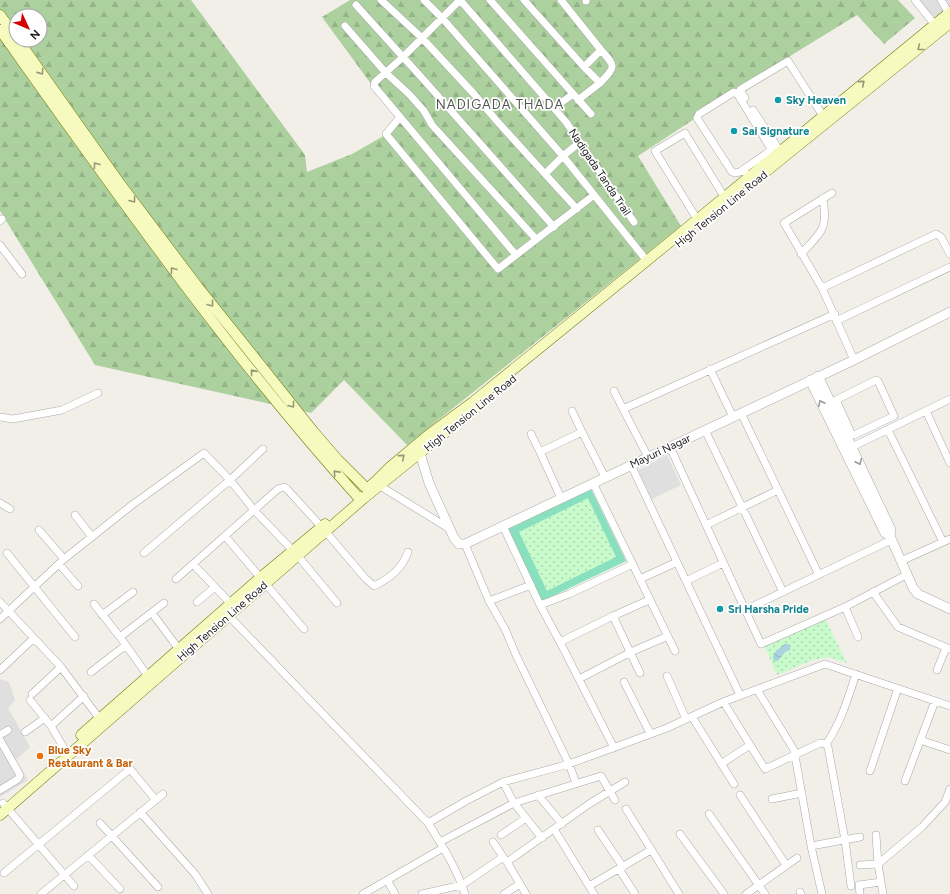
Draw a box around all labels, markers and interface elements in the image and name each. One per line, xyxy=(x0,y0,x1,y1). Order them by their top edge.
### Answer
north arrow xyxy=(8,8,48,48)
text: N xyxy=(27,27,42,42)
one-way arrow xyxy=(917,43,924,50)
one-way arrow xyxy=(36,67,43,74)
one-way arrow xyxy=(858,81,865,88)
place label: Sky Heaven xyxy=(786,94,846,107)
marker: Sky Heaven xyxy=(773,95,783,105)
district label: NADIGADA THADA xyxy=(436,97,564,112)
place label: Sai Signature xyxy=(742,125,809,138)
street label: Nadigada Tanda Trail xyxy=(566,126,633,218)
marker: Sai Signature xyxy=(729,126,739,136)
one-way arrow xyxy=(93,162,101,169)
street label: High Tension Line Road xyxy=(673,168,770,251)
one-way arrow xyxy=(128,196,135,203)
one-way arrow xyxy=(171,268,178,275)
one-way arrow xyxy=(207,299,214,306)
one-way arrow xyxy=(251,370,258,377)
street label: High Tension Line Road xyxy=(422,372,519,455)
one-way arrow xyxy=(818,399,826,407)
one-way arrow xyxy=(288,401,295,408)
street label: Mayuri Nagar xyxy=(628,432,693,471)
one-way arrow xyxy=(397,454,405,462)
one-way arrow xyxy=(854,458,862,466)
one-way arrow xyxy=(333,470,341,478)
street label: High Tension Line Road xyxy=(175,579,270,664)
place label: Sri Harsha Pride xyxy=(728,603,809,616)
marker: Sri Harsha Pride xyxy=(715,604,725,614)
place label: Blue Sky Restaurant & Bar xyxy=(48,744,133,770)
marker: Blue Sky Restaurant & Bar xyxy=(35,751,45,761)

